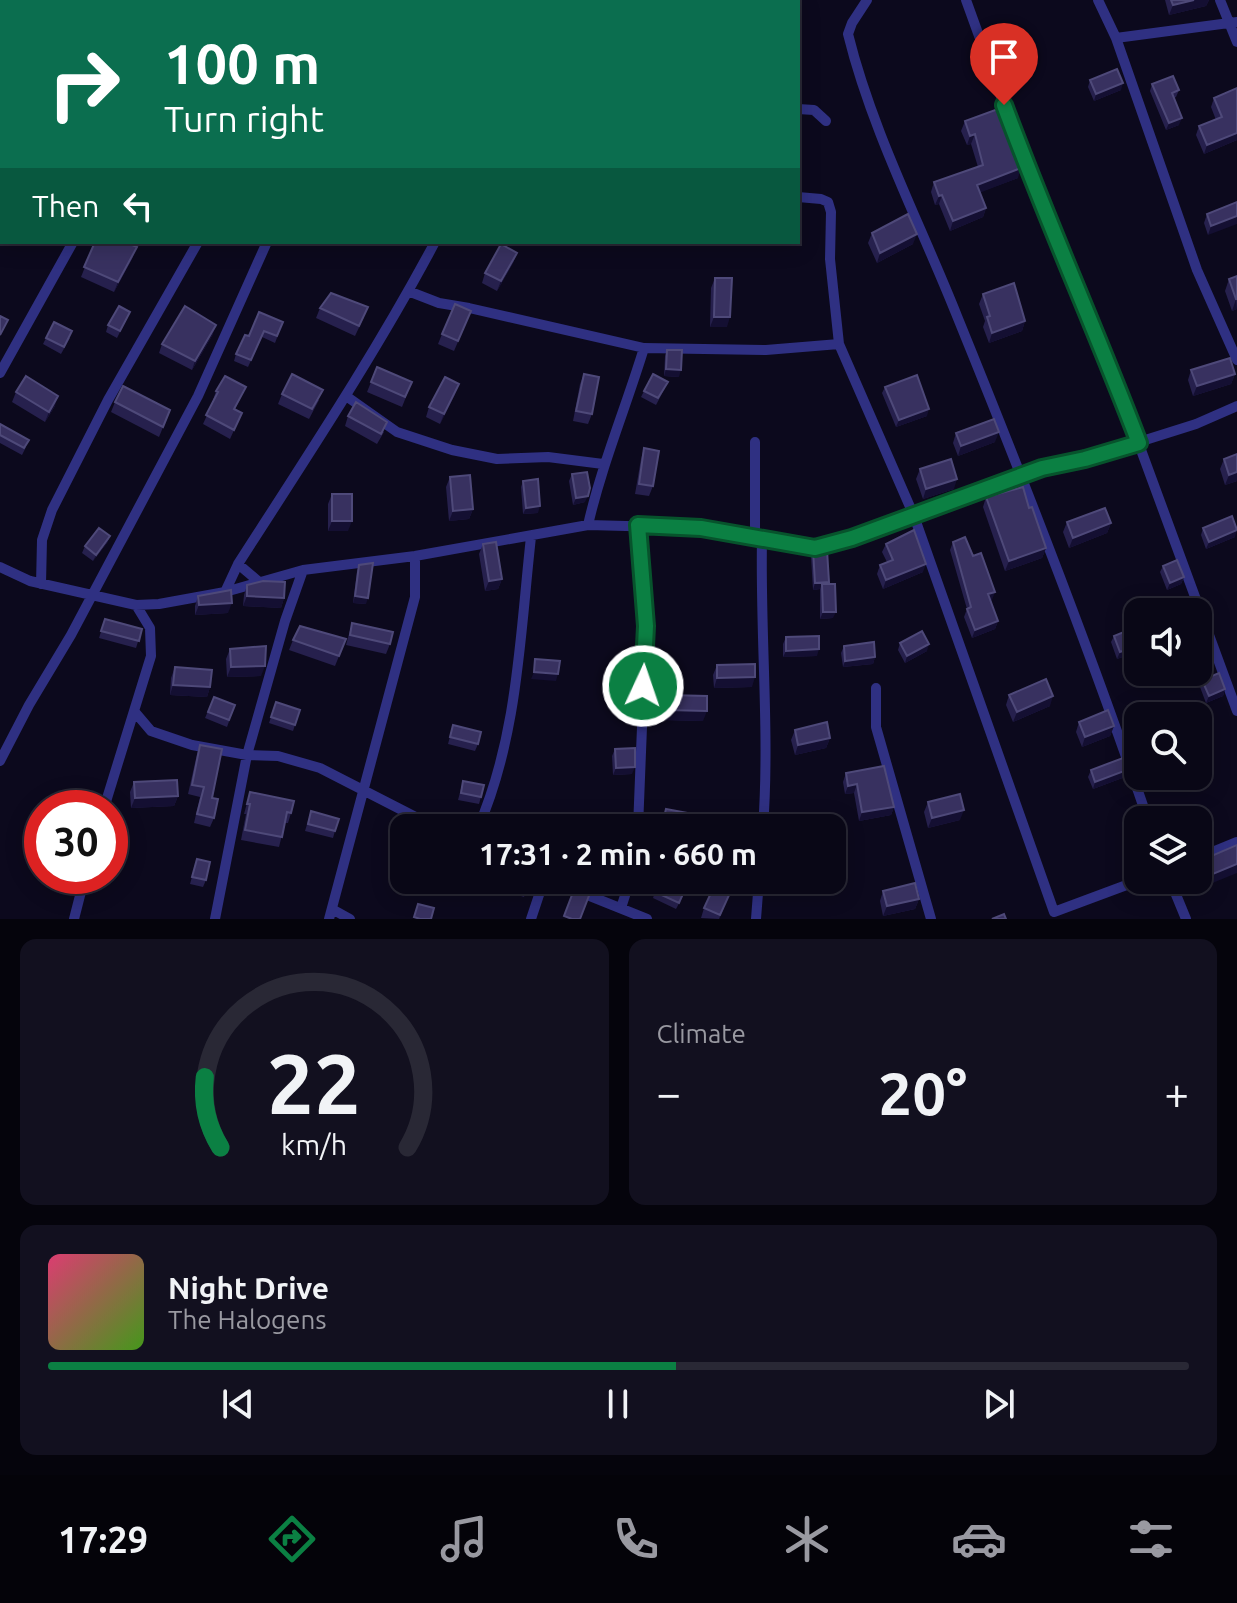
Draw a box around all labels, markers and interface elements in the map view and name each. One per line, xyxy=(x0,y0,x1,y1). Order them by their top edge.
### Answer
pin xyxy=(970,23,1038,105)
icon: right xyxy=(32,32,136,136)
text: 100 m xyxy=(164,32,320,95)
icon: arrive xyxy=(982,35,1026,79)
text: Turn right xyxy=(164,98,324,139)
icon: left xyxy=(116,184,160,228)
text: Then xyxy=(32,189,100,223)
map controls xyxy=(1124,598,1212,894)
button: sound xyxy=(1124,598,1212,686)
position arrow xyxy=(601,644,685,728)
button: search xyxy=(1124,702,1212,790)
speed limit sign: 30 xyxy=(24,790,128,894)
button: layers xyxy=(1124,806,1212,894)
text: 17:31 · 2 min · 660 m xyxy=(479,837,757,871)
text: Climate xyxy=(657,1019,746,1048)
text: 22 xyxy=(267,1036,361,1130)
text: 20° xyxy=(878,1059,967,1126)
text: − xyxy=(657,1068,681,1117)
text: + xyxy=(1164,1068,1189,1117)
text: km/h xyxy=(281,1128,347,1160)
text: Night Drive xyxy=(168,1271,329,1305)
text: The Halogens xyxy=(168,1305,327,1334)
icon: previous xyxy=(216,1382,260,1426)
icon: pause xyxy=(596,1382,640,1426)
icon: next xyxy=(977,1382,1021,1426)
icon: directions xyxy=(264,1511,320,1567)
icon: music xyxy=(436,1511,492,1567)
icon: phone xyxy=(608,1511,664,1567)
icon: climate xyxy=(779,1511,835,1567)
icon: car xyxy=(951,1511,1007,1567)
icon: filters xyxy=(1123,1511,1179,1567)
text: 17:29 xyxy=(58,1519,148,1560)

